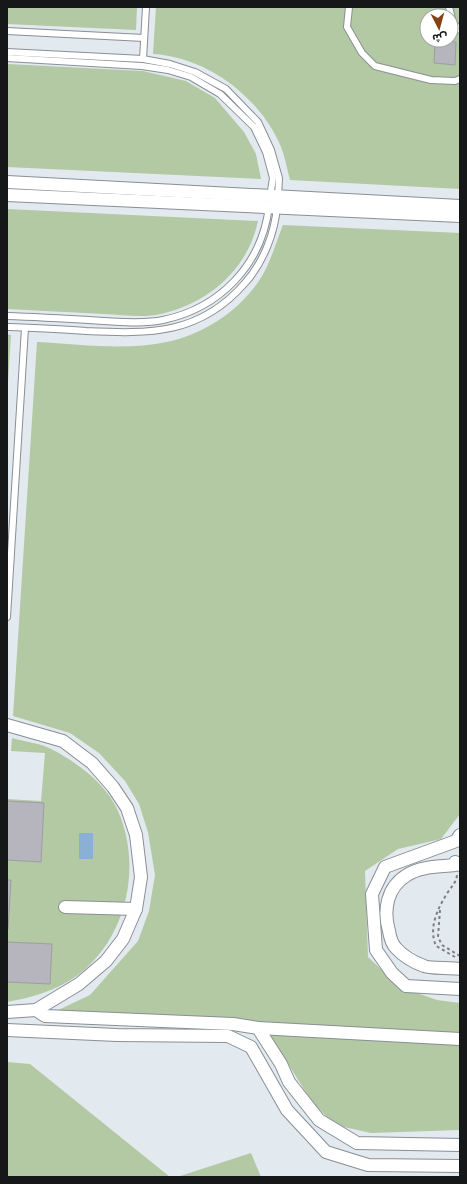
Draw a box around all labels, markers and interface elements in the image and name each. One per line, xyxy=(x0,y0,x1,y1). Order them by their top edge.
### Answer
north arrow xyxy=(419,8,459,48)
text: ش xyxy=(432,29,448,47)

